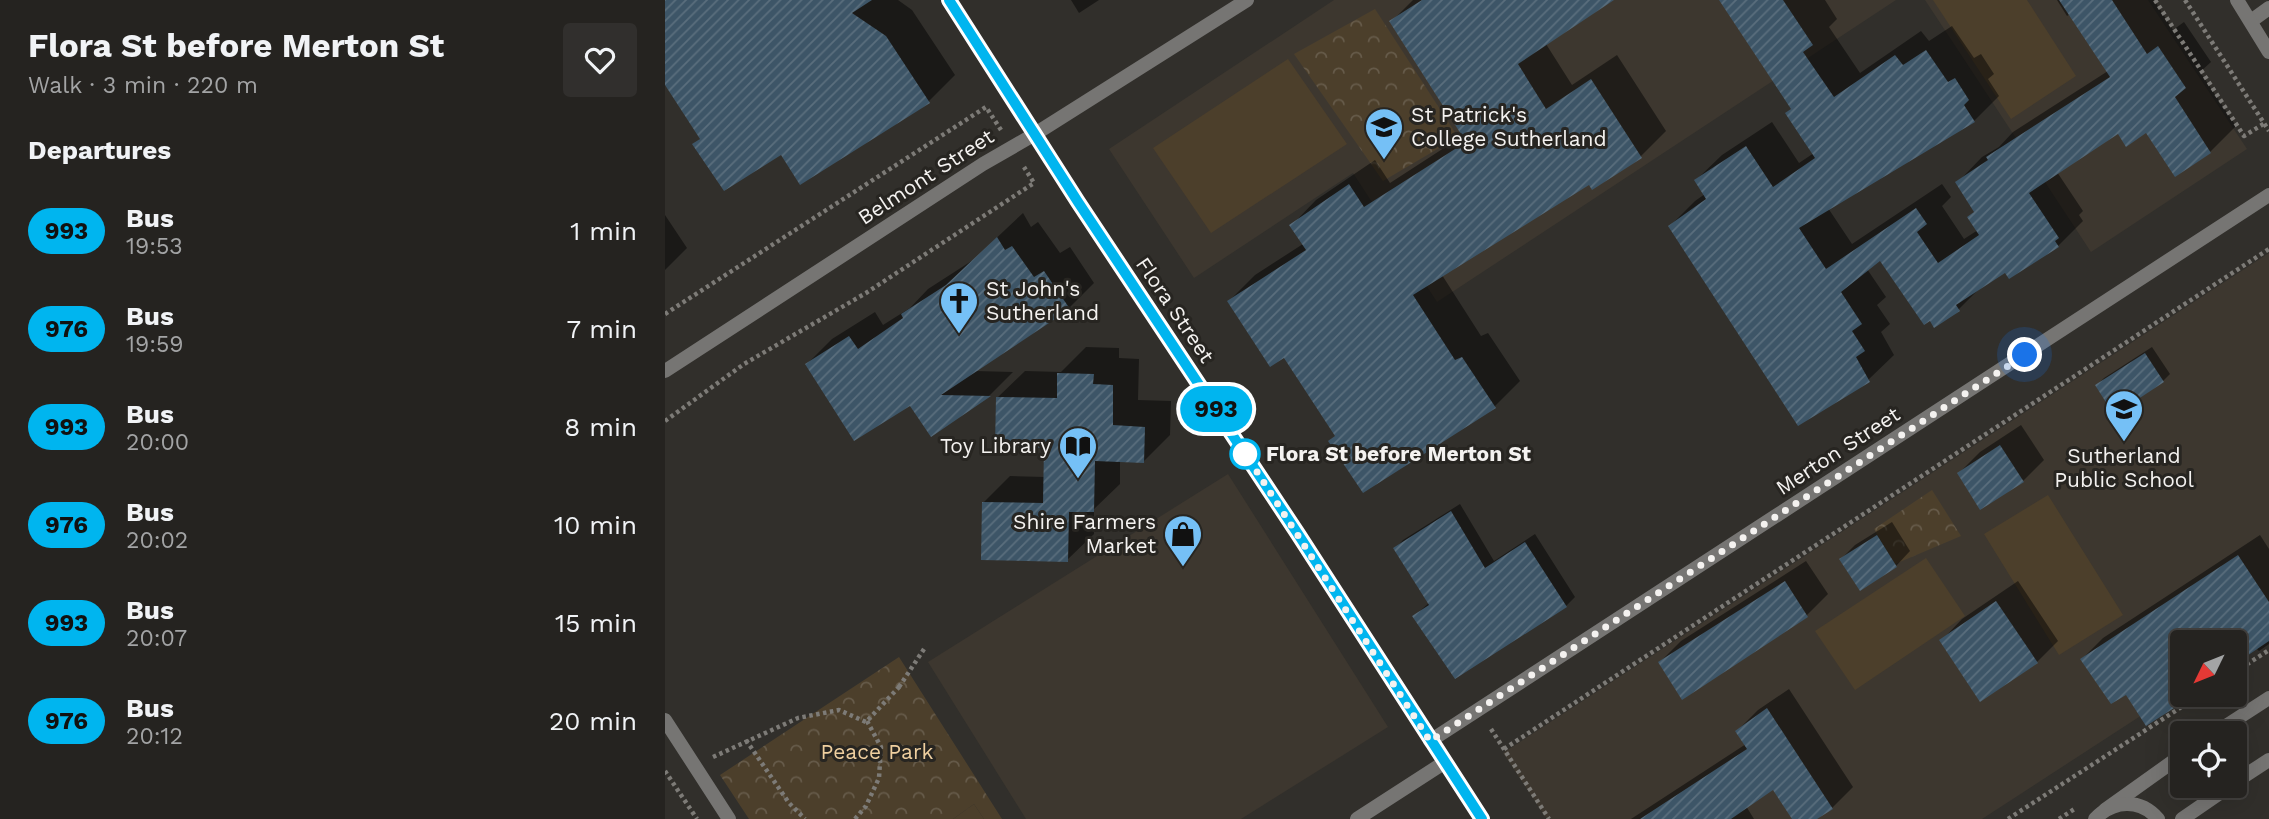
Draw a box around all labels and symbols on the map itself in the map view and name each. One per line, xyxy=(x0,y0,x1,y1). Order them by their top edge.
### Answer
place label: St Patrick's College Sutherland xyxy=(1411,102,1607,151)
school or university icon: St Patrick's College Sutherland xyxy=(1363,106,1405,161)
street label: Belmont Street xyxy=(853,123,998,230)
street label: Flora Street xyxy=(1131,252,1220,367)
place label: St John's Sutherland xyxy=(986,276,1099,325)
church icon: St John's Sutherland xyxy=(938,280,980,335)
your location xyxy=(2007,337,2042,372)
line badge: 993 xyxy=(1176,386,1256,432)
school or university icon: Sutherland Public School xyxy=(2103,388,2145,443)
street label: Merton Street xyxy=(1771,401,1904,500)
library icon: Toy Library xyxy=(1057,425,1099,480)
place label: Toy Library xyxy=(940,433,1051,458)
marker: Flora St before Merton St xyxy=(1230,439,1260,469)
place label: Flora St before Merton St xyxy=(1266,441,1531,466)
place label: Sutherland Public School xyxy=(2054,443,2194,492)
place label: Shire Farmers Market xyxy=(1013,509,1156,558)
shop icon: Shire Farmers Market xyxy=(1162,513,1204,568)
north arrow xyxy=(2170,630,2247,707)
park label: Peace Park xyxy=(821,739,934,764)

